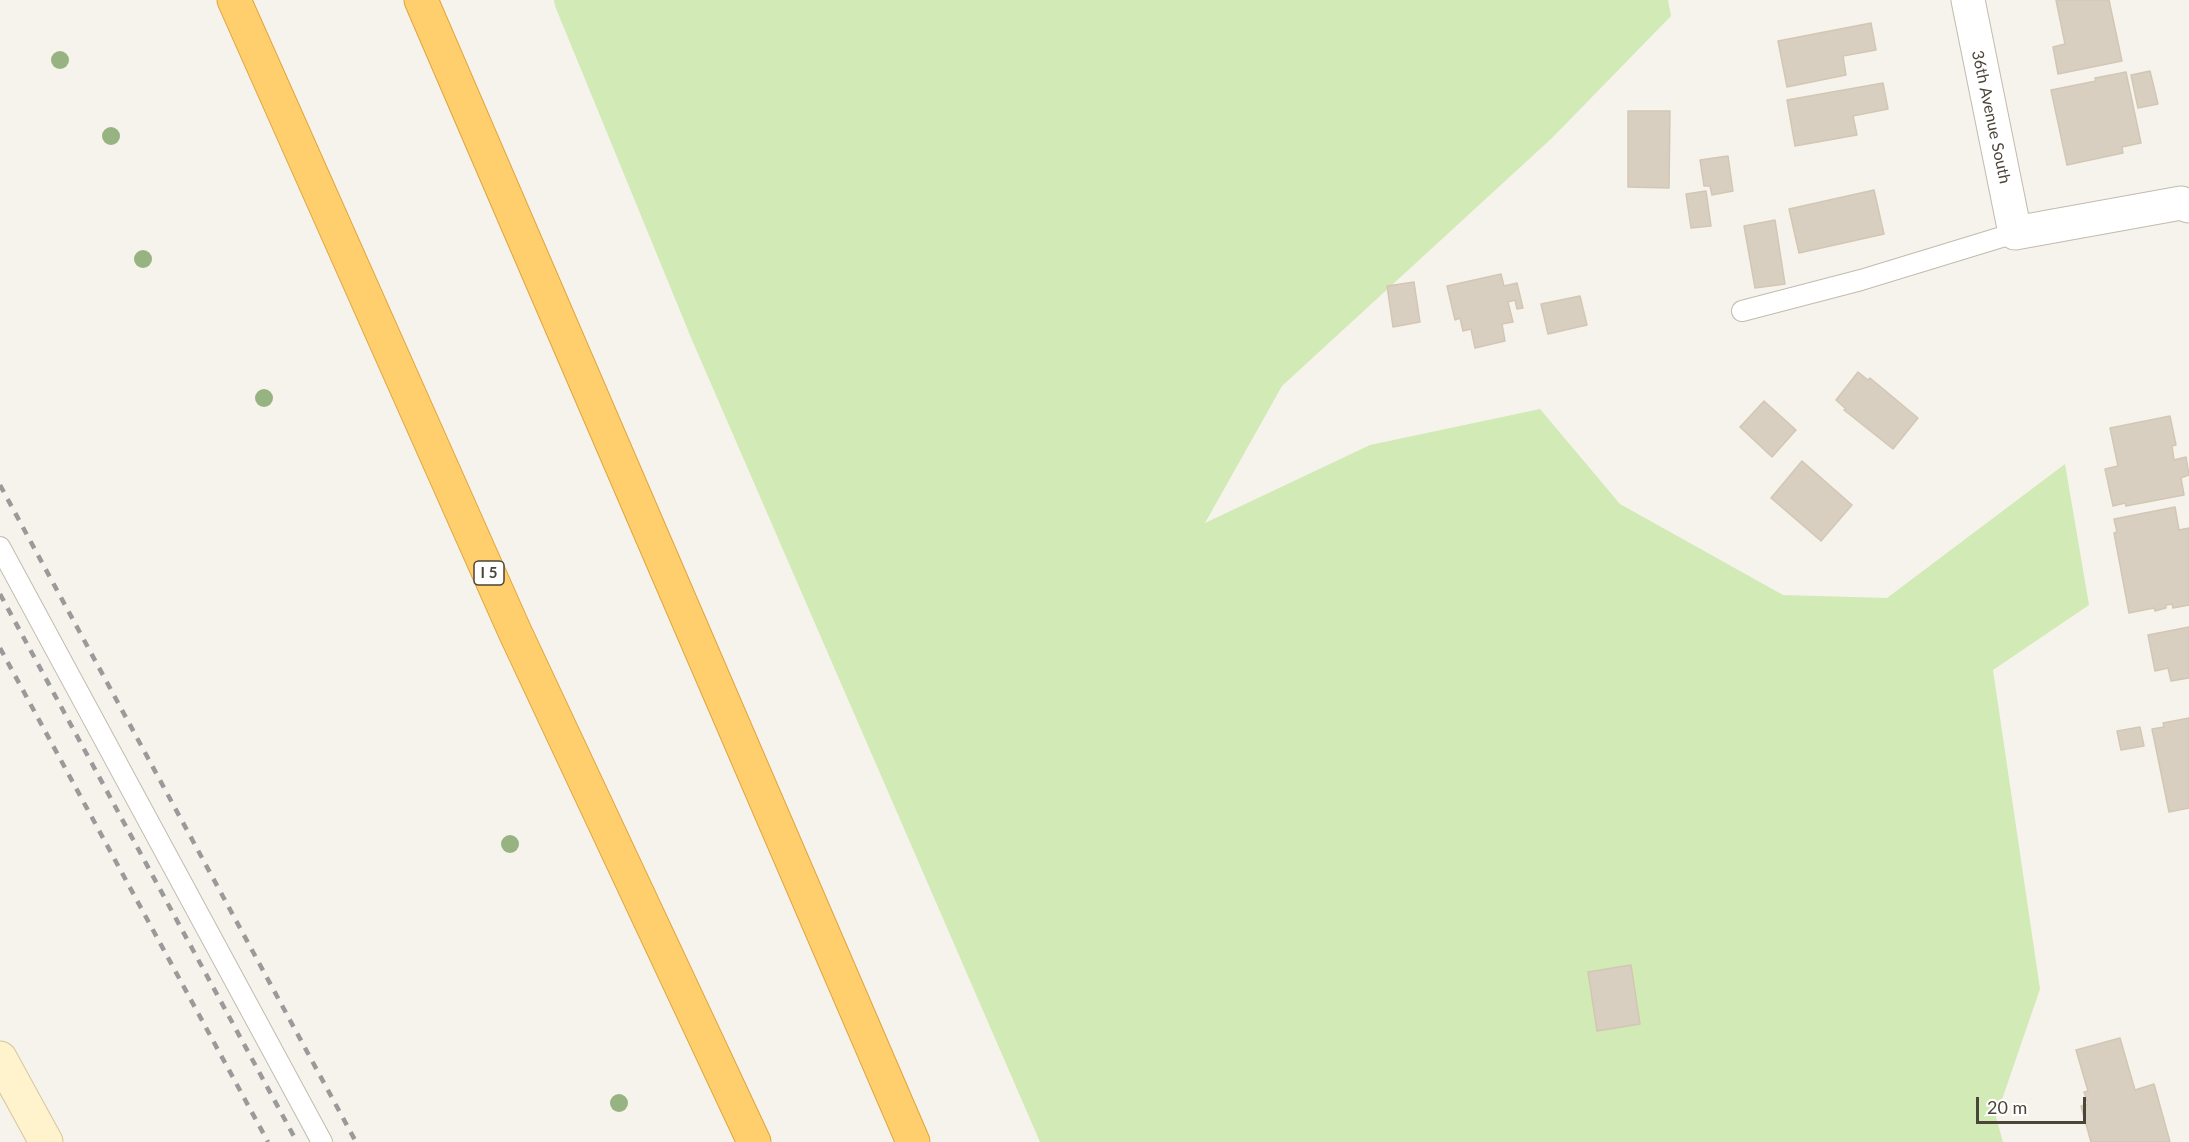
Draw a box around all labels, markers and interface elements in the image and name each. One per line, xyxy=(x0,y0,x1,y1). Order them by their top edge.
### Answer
street label: 36th Avenue South xyxy=(1968,49,2014,185)
road number: I 5 xyxy=(474,561,504,585)
scale bar xyxy=(1979,1085,2088,1123)
text: 20 m xyxy=(1987,1096,2027,1118)

